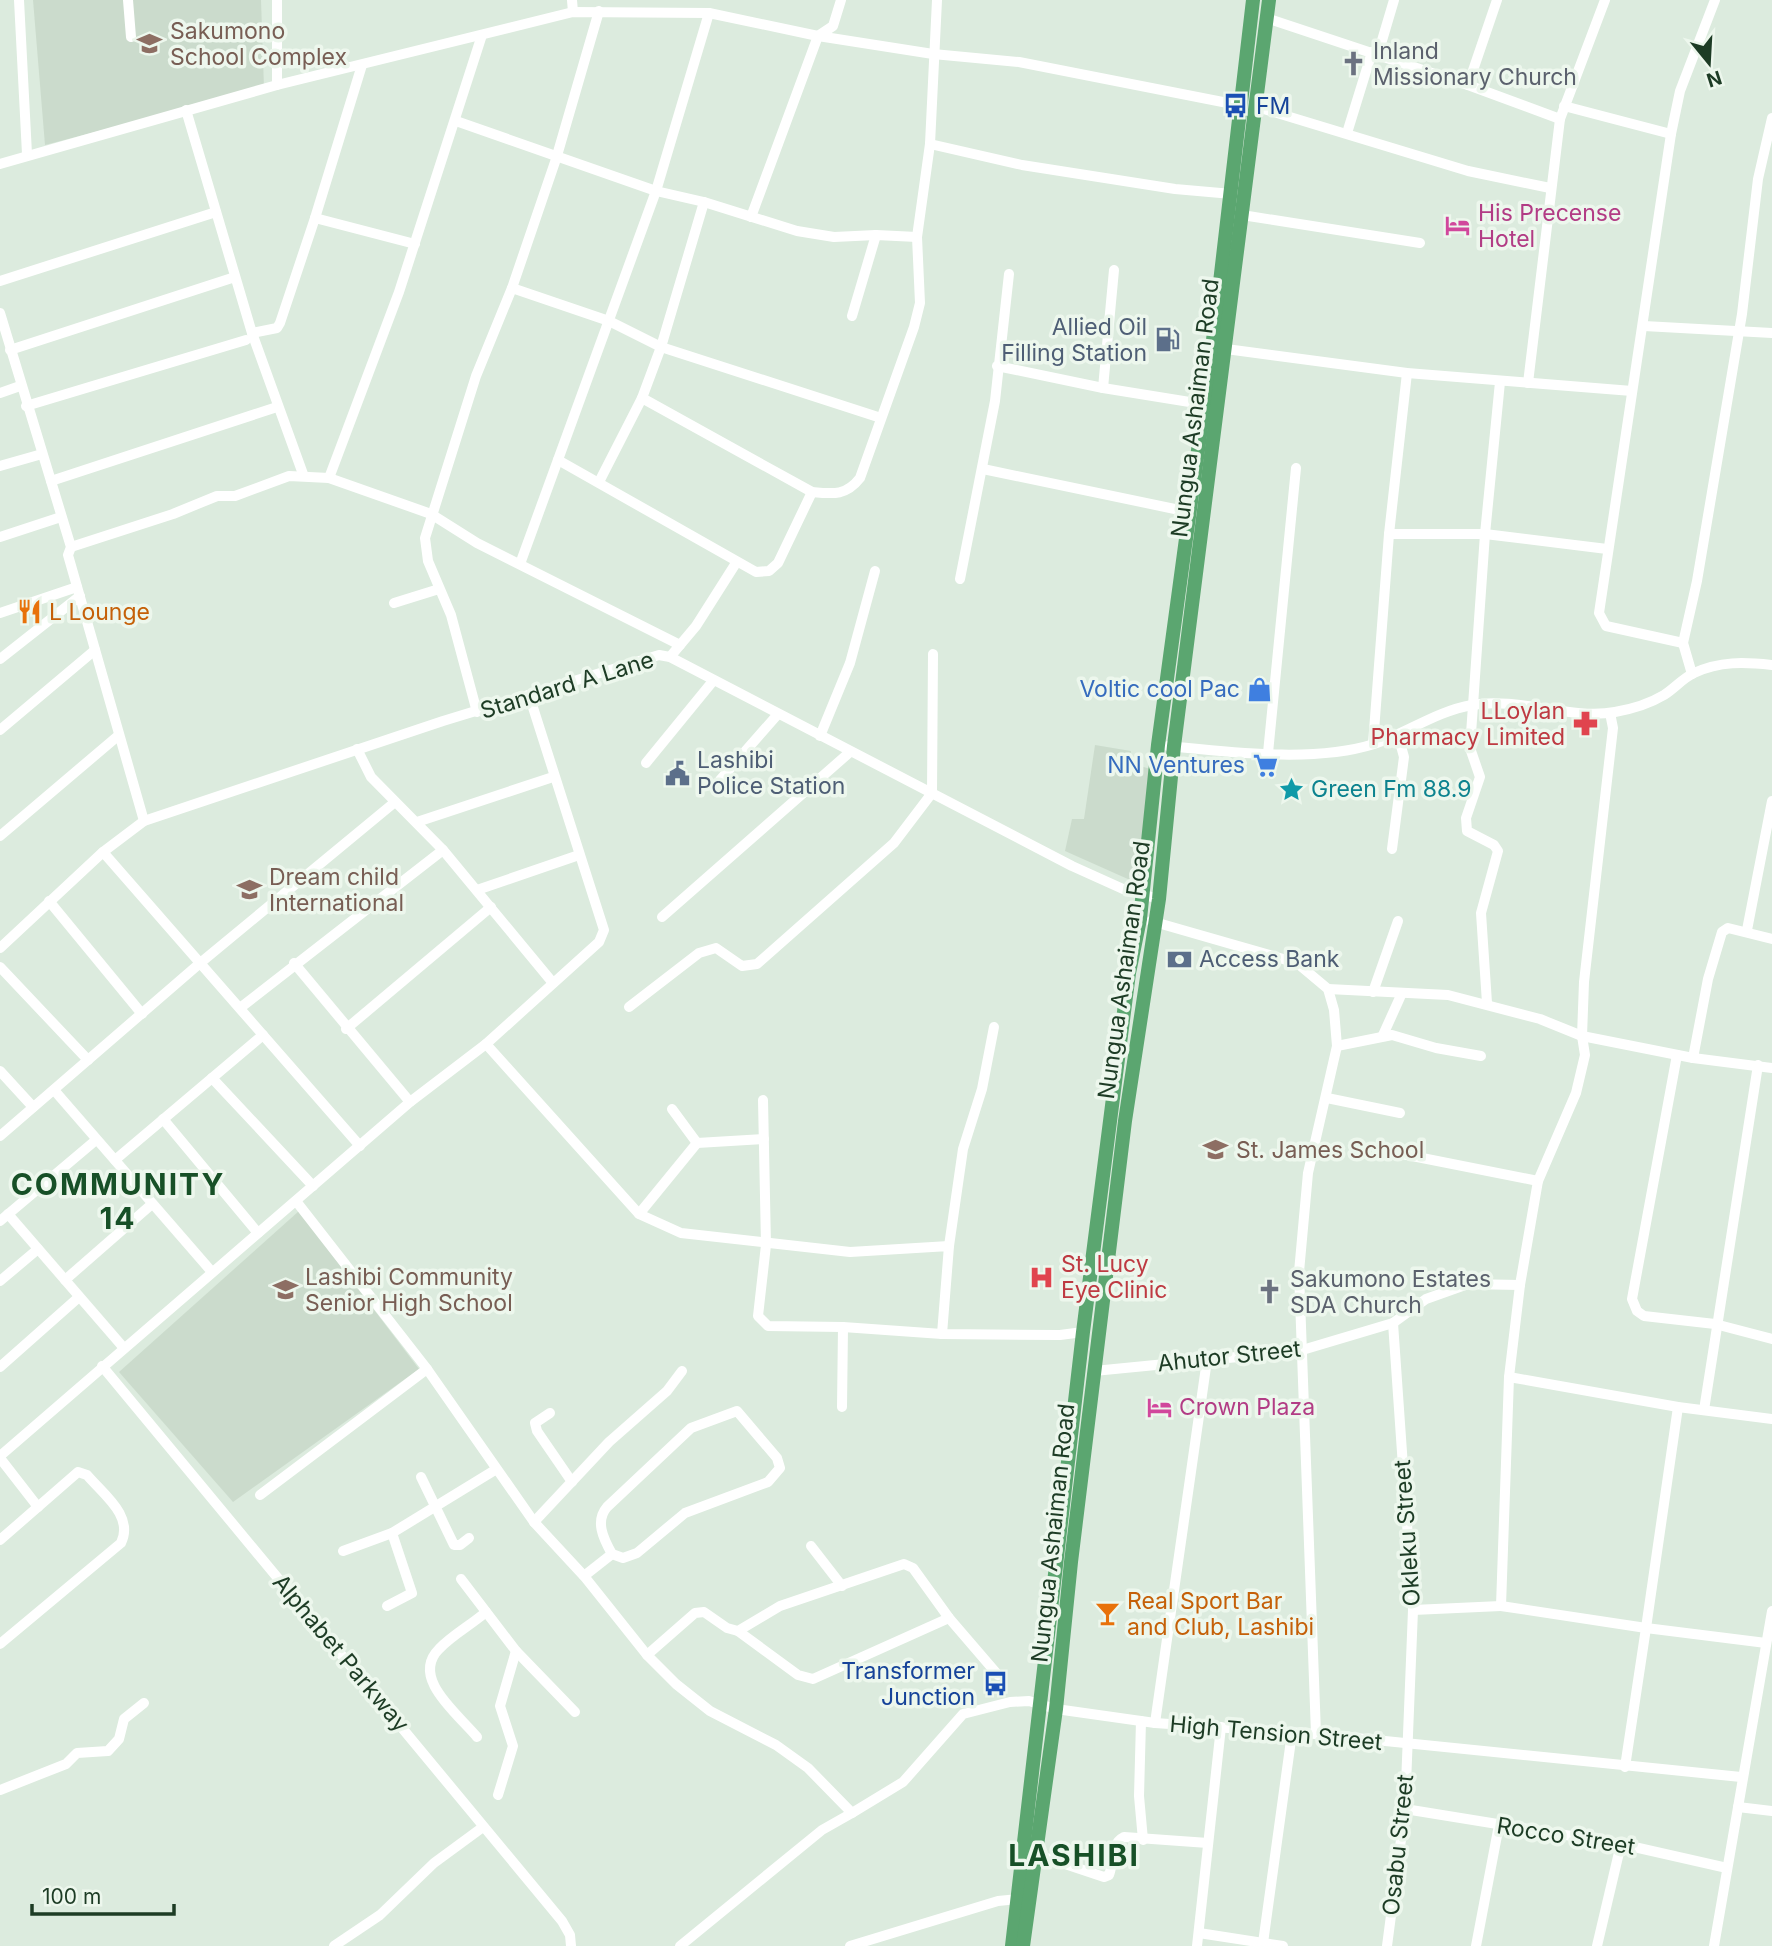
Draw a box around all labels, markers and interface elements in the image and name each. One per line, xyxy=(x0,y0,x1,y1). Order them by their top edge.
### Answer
place label: Sakumono School Complex xyxy=(170,17,347,71)
north arrow xyxy=(1674,28,1744,98)
school or university icon: Sakumono School Complex xyxy=(136,30,164,58)
place label: Inland Missionary Church xyxy=(1373,37,1577,91)
church icon: Inland Missionary Church xyxy=(1339,50,1367,78)
text: N xyxy=(1704,66,1725,92)
bus stop icon: FM xyxy=(1222,92,1250,120)
place label: FM xyxy=(1256,92,1290,120)
place label: His Precense Hotel xyxy=(1478,199,1621,253)
hotel icon: His Precense Hotel xyxy=(1444,212,1472,240)
street label: Nungua Ashaiman Road xyxy=(1165,277,1225,539)
place label: Allied Oil Filling Station xyxy=(1001,313,1147,367)
fuel station icon: Allied Oil Filling Station xyxy=(1153,326,1181,354)
restaurant icon: L Lounge xyxy=(15,598,43,626)
place label: L Lounge xyxy=(49,598,150,626)
street label: Standard A Lane xyxy=(477,645,657,725)
place label: Voltic cool Pac xyxy=(1079,675,1240,703)
shop icon: Voltic cool Pac xyxy=(1246,675,1274,703)
place label: LLoylan Pharmacy Limited xyxy=(1371,697,1565,751)
pharmacy icon: LLoylan Pharmacy Limited xyxy=(1571,710,1599,738)
place label: Lashibi Police Station xyxy=(697,746,845,800)
place label: NN Ventures xyxy=(1107,751,1245,779)
supermarket icon: NN Ventures xyxy=(1251,751,1279,779)
public building icon: Lashibi Police Station xyxy=(663,759,691,787)
place icon: Green Fm 88.9 xyxy=(1277,775,1305,803)
place label: Green Fm 88.9 xyxy=(1311,775,1472,803)
street label: Nungua Ashaiman Road xyxy=(1092,839,1156,1101)
place label: Dream child International xyxy=(269,863,404,917)
school or university icon: Dream child International xyxy=(235,876,263,904)
bank icon: Access Bank xyxy=(1165,945,1193,973)
place label: Access Bank xyxy=(1199,945,1340,973)
school or university icon: St. James School xyxy=(1202,1136,1230,1164)
place label: St. James School xyxy=(1236,1136,1424,1164)
district label: COMMUNITY 14 xyxy=(11,1166,225,1236)
place label: St. Lucy Eye Clinic xyxy=(1061,1250,1167,1304)
place label: Lashibi Community Senior High School xyxy=(305,1263,513,1317)
hospital icon: St. Lucy Eye Clinic xyxy=(1027,1263,1055,1291)
place label: Sakumono Estates SDA Church xyxy=(1290,1265,1491,1319)
school or university icon: Lashibi Community Senior High School xyxy=(271,1276,299,1304)
church icon: Sakumono Estates SDA Church xyxy=(1256,1278,1284,1306)
street label: Ahutor Street xyxy=(1156,1334,1303,1377)
hotel icon: Crown Plaza xyxy=(1145,1393,1173,1421)
place label: Crown Plaza xyxy=(1179,1393,1315,1421)
street label: Nungua Ashaiman Road xyxy=(1025,1402,1081,1664)
street label: Okleku Street xyxy=(1388,1458,1426,1607)
street label: Alphabet Parkway xyxy=(267,1569,415,1738)
place label: Real Sport Bar and Club, Lashibi xyxy=(1127,1587,1314,1641)
bar icon: Real Sport Bar and Club, Lashibi xyxy=(1093,1600,1121,1628)
place label: Transformer Junction xyxy=(841,1657,975,1711)
bus stop icon: Transformer Junction xyxy=(981,1670,1009,1698)
street label: High Tension Street xyxy=(1169,1710,1384,1756)
street label: Osabu Street xyxy=(1377,1773,1419,1917)
street label: Rocco Street xyxy=(1495,1811,1638,1861)
district label: LASHIBI xyxy=(1008,1837,1140,1873)
scale bar xyxy=(32,1872,173,1916)
text: 100 m xyxy=(42,1884,101,1909)

